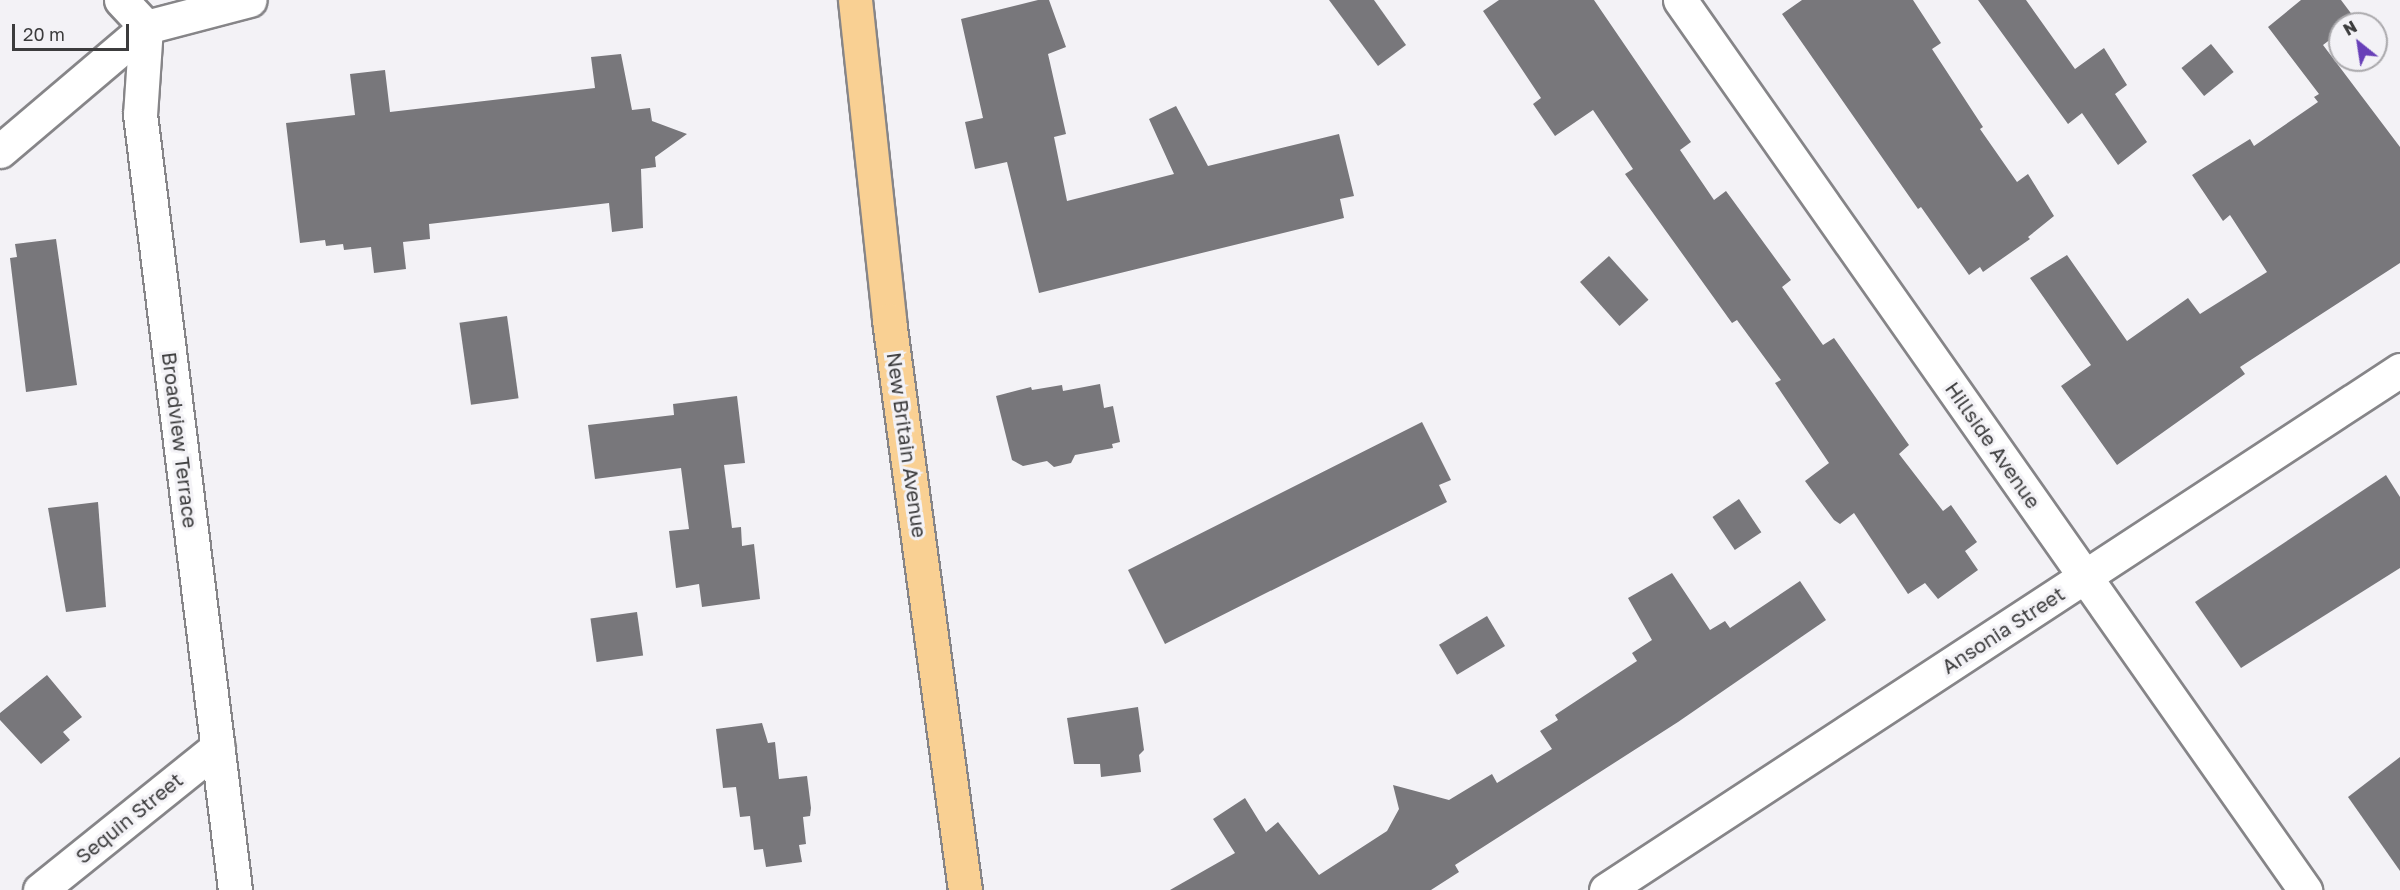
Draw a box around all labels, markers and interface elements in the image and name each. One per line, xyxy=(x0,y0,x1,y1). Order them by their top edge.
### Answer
scale bar xyxy=(15,12,132,50)
north arrow xyxy=(2328,12,2388,72)
text: N xyxy=(2340,16,2360,40)
text: 20 m xyxy=(23,23,65,45)
street label: Broadview Terrace xyxy=(157,351,203,529)
street label: New Britain Avenue xyxy=(882,351,932,539)
street label: Hillside Avenue xyxy=(1940,377,2046,513)
street label: Ansonia Street xyxy=(1937,581,2069,679)
street label: Sequin Street xyxy=(71,768,187,868)

